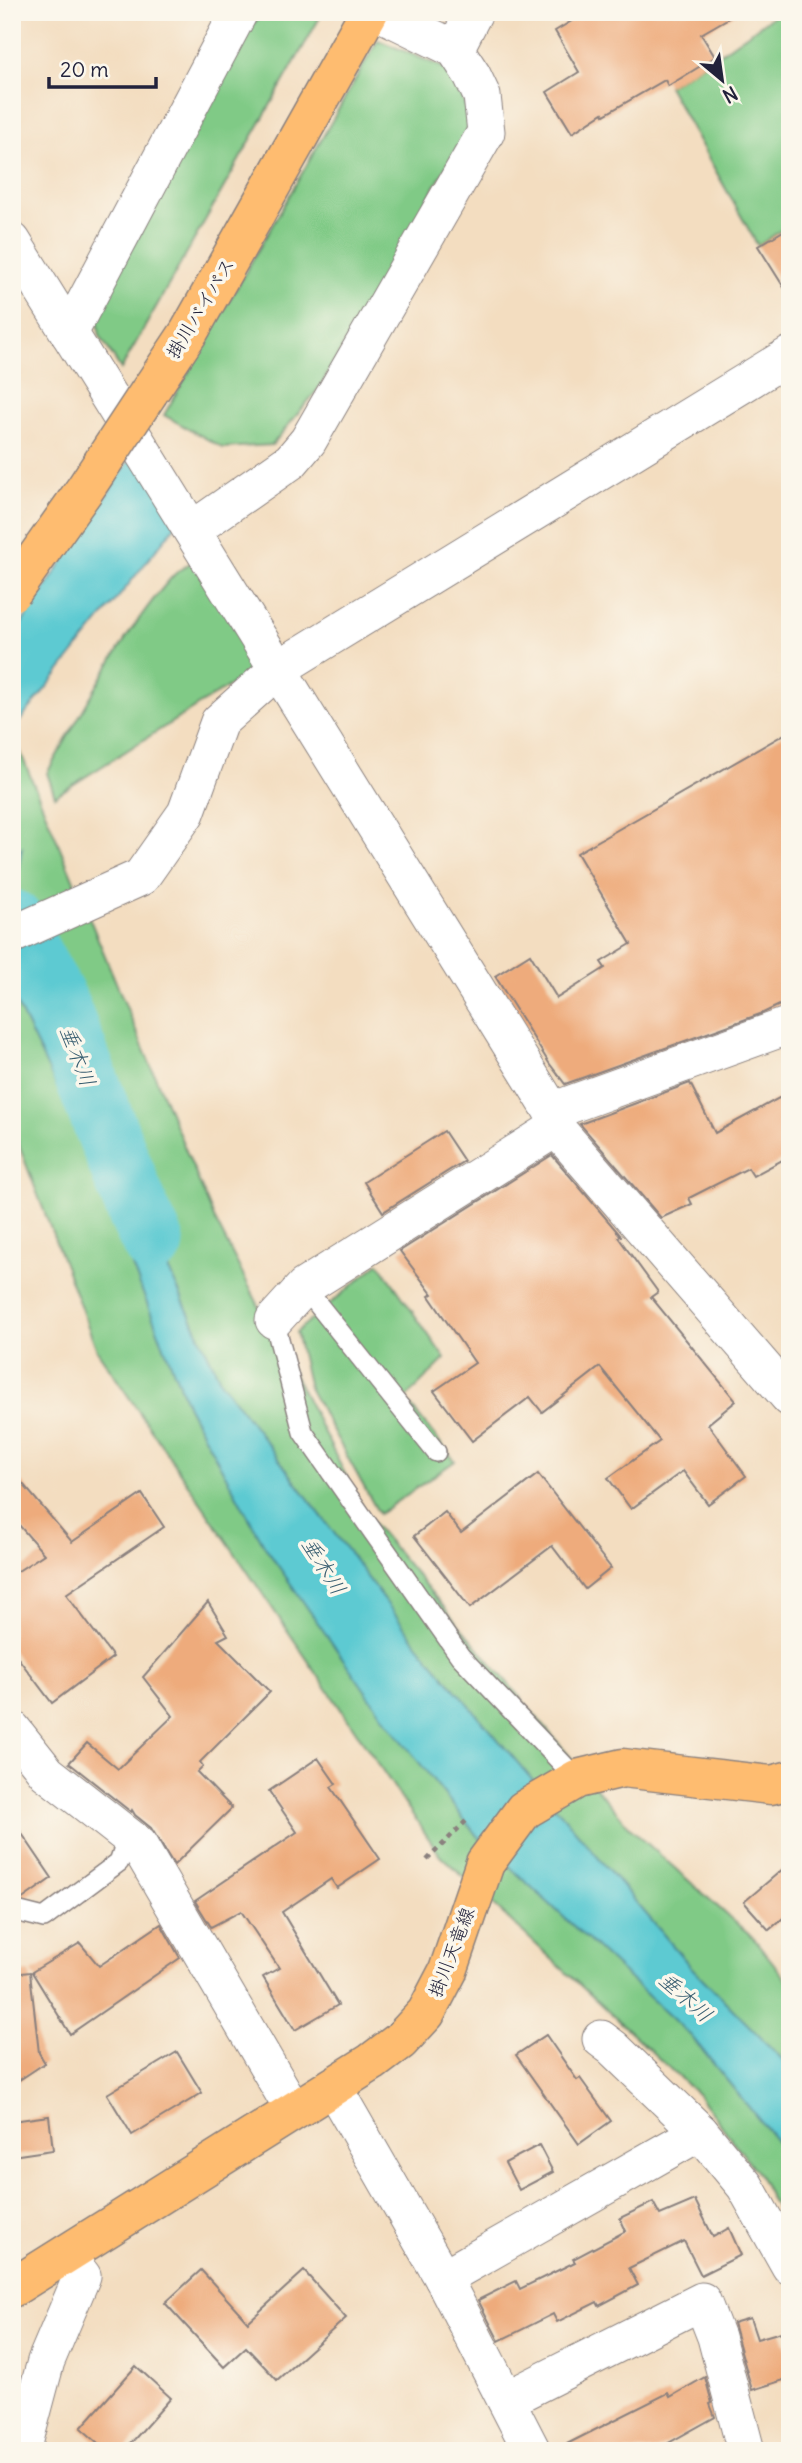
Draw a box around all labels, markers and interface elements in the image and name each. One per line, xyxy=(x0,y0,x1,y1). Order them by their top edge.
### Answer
scale bar xyxy=(49,46,156,90)
north arrow xyxy=(686,46,756,116)
text: 20 m xyxy=(60,56,109,83)
text: N xyxy=(719,81,742,109)
street label: 掛川バイパス xyxy=(160,253,240,363)
water label: 垂木川 xyxy=(54,1022,102,1090)
water label: 垂木川 xyxy=(296,1532,352,1600)
street label: 掛川天竜線 xyxy=(423,1903,479,2001)
water label: 垂木川 xyxy=(654,1966,718,2028)

